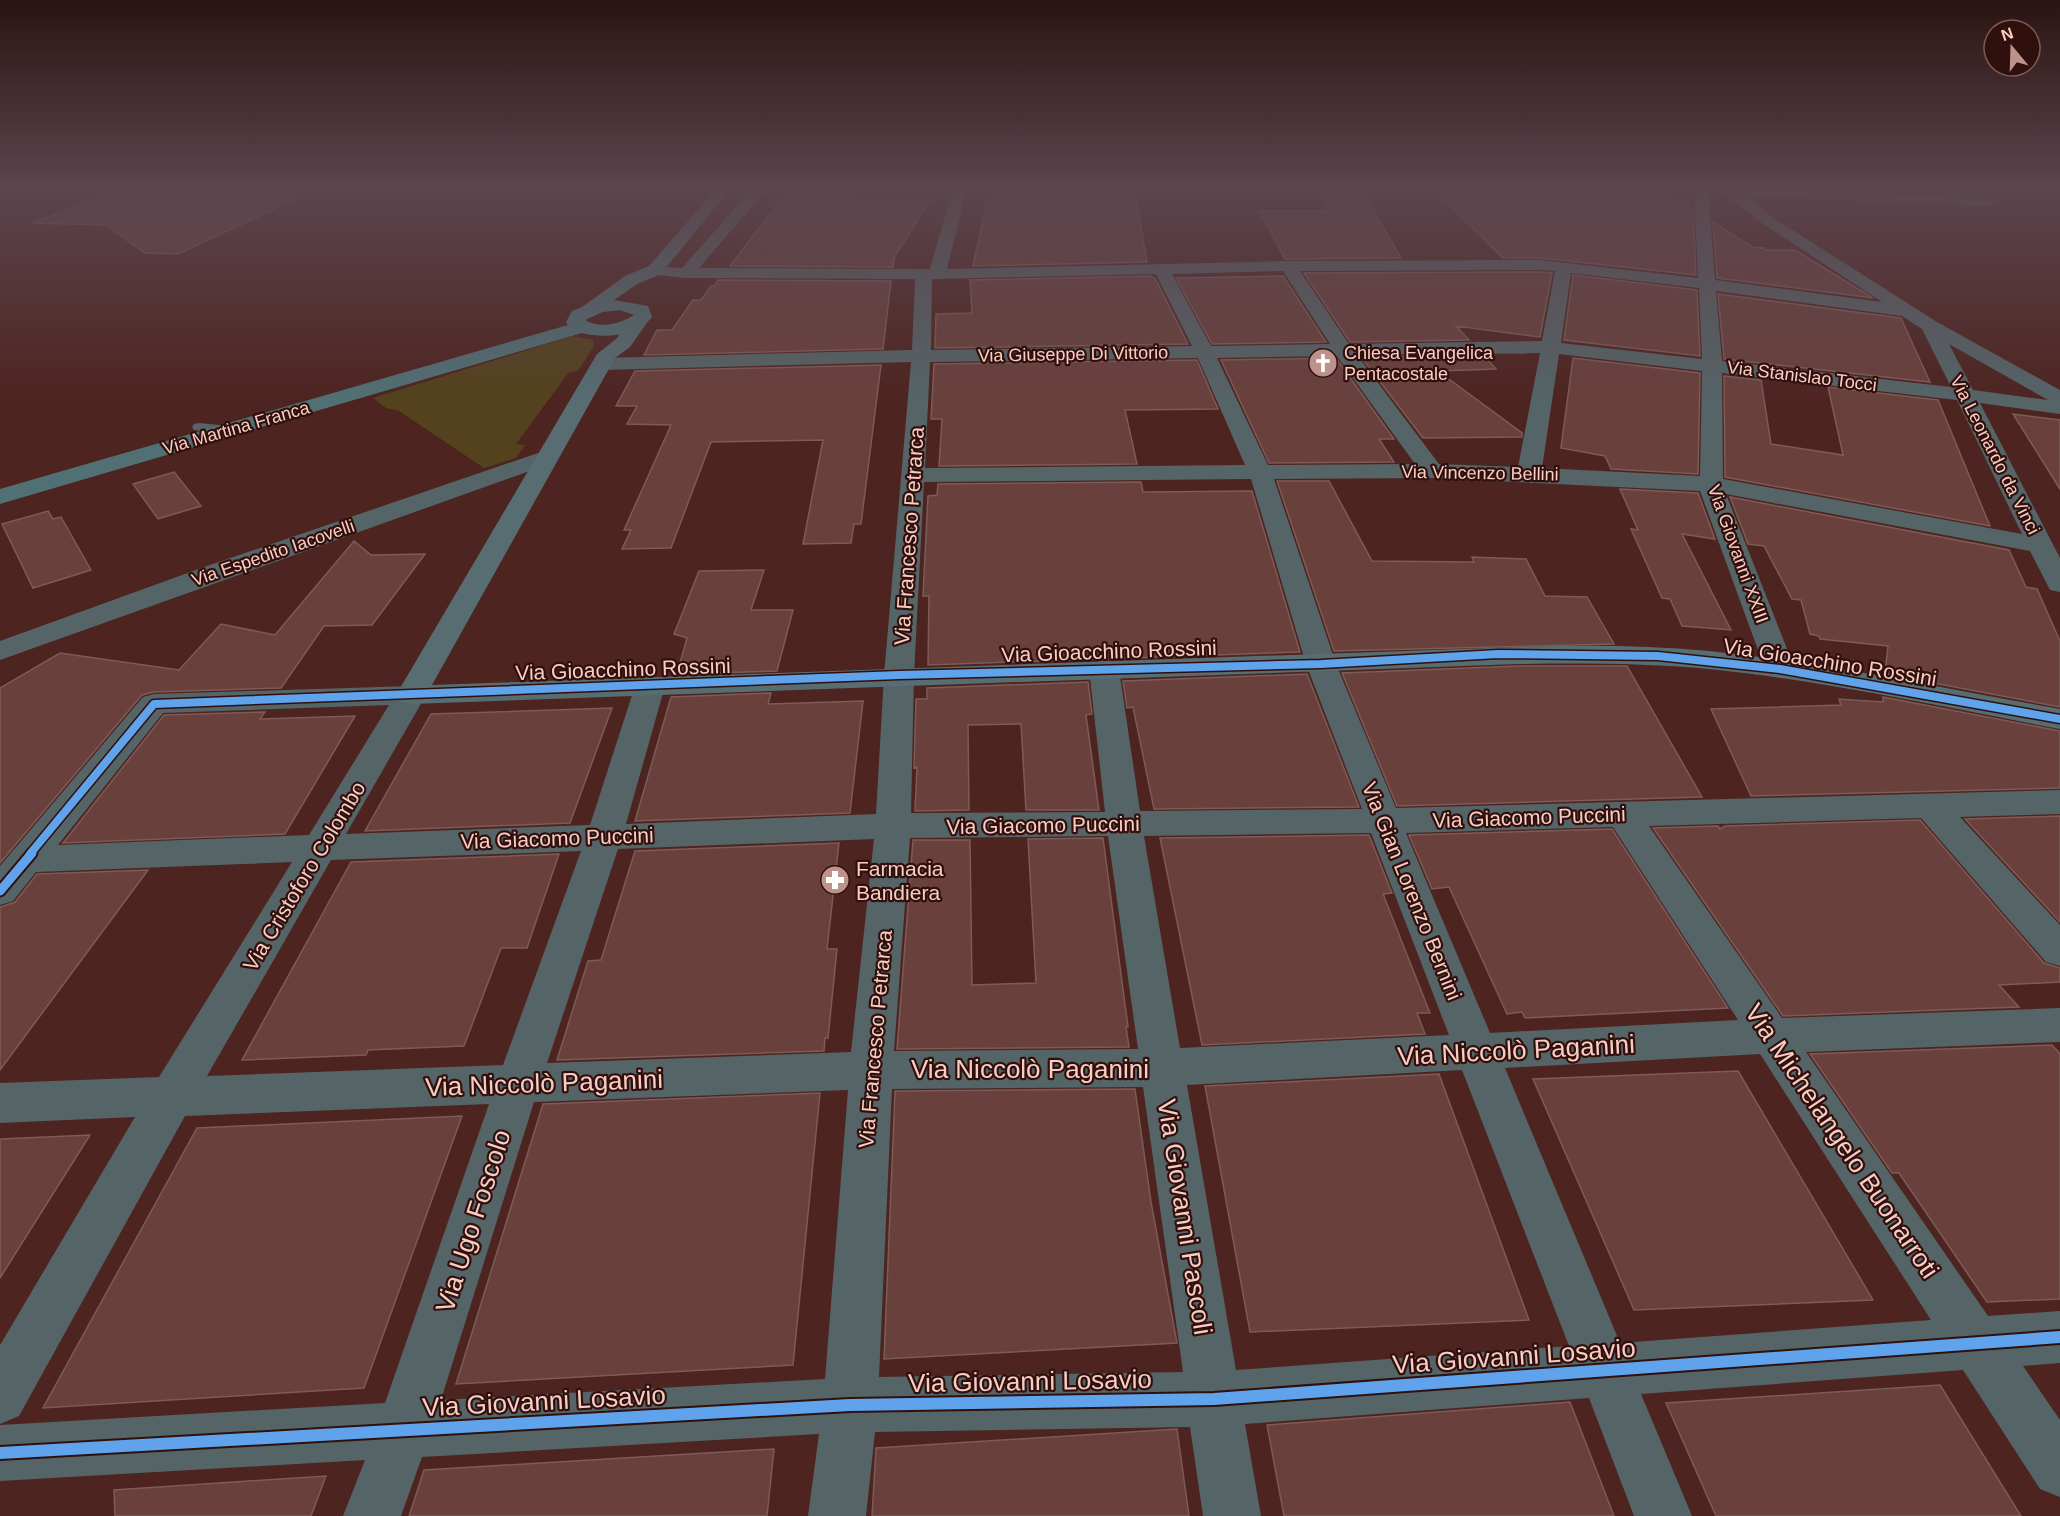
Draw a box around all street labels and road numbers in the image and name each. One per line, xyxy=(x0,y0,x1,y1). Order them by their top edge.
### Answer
street label: Via Giuseppe Di Vittorio xyxy=(978,342,1168,366)
street label: Via Stanislao Tocci xyxy=(1726,357,1878,395)
street label: Via Leonardo da Vinci xyxy=(1946,372,2044,538)
street label: Via Martina Franca xyxy=(160,397,313,459)
street label: Via Francesco Petrarca xyxy=(890,426,928,646)
street label: Via Vincenzo Bellini xyxy=(1401,462,1559,484)
street label: Via Giovanni XXIII xyxy=(1704,482,1772,626)
street label: Via Espedito Iacovelli xyxy=(189,516,357,590)
street label: Via Gioacchino Rossini xyxy=(1722,634,1938,690)
street label: Via Gioacchino Rossini xyxy=(1001,636,1217,666)
street label: Via Gioacchino Rossini xyxy=(515,654,731,684)
street label: Via Cristoforo Colombo xyxy=(238,777,370,975)
street label: Via Gian Lorenzo Bernini xyxy=(1358,779,1466,1003)
street label: Via Giacomo Puccini xyxy=(1432,802,1626,832)
street label: Via Giacomo Puccini xyxy=(946,812,1140,838)
street label: Via Giacomo Puccini xyxy=(460,823,654,853)
street label: Via Francesco Petrarca xyxy=(854,929,896,1149)
street label: Via Michelangelo Buonarroti xyxy=(1739,998,1945,1284)
street label: Via Niccolò Paganini xyxy=(1396,1029,1636,1071)
street label: Via Niccolò Paganini xyxy=(911,1054,1149,1084)
street label: Via Niccolò Paganini xyxy=(425,1064,663,1102)
street label: Via Giovanni Pascoli xyxy=(1152,1097,1218,1337)
street label: Via Ugo Foscolo xyxy=(429,1126,517,1316)
street label: Via Giovanni Losavio xyxy=(1391,1333,1637,1379)
street label: Via Giovanni Losavio xyxy=(908,1364,1152,1398)
street label: Via Giovanni Losavio xyxy=(421,1380,667,1422)

